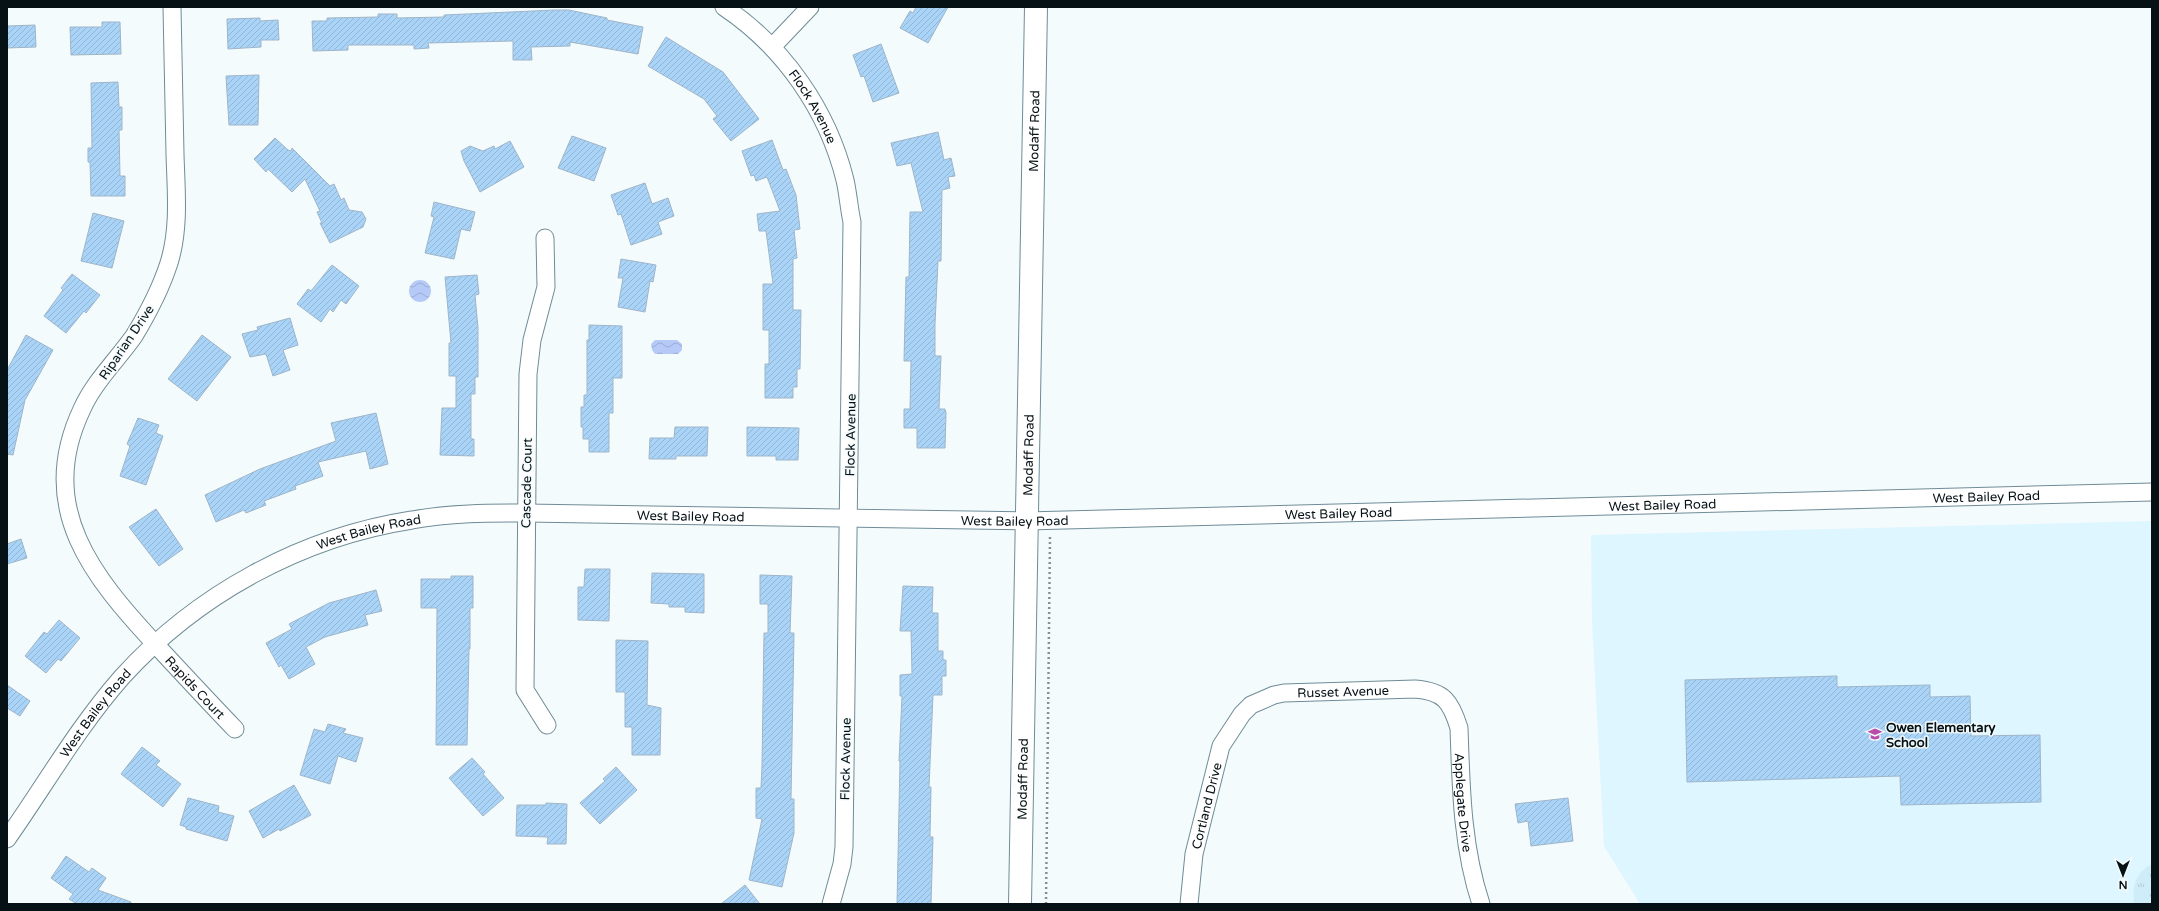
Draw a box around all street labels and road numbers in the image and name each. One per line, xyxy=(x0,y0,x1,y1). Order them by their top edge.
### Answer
street label: Flock Avenue xyxy=(785,67,839,146)
street label: Modaff Road xyxy=(1026,90,1044,172)
street label: Riparian Drive xyxy=(96,302,158,383)
street label: Flock Avenue xyxy=(842,393,860,477)
street label: Modaff Road xyxy=(1020,414,1038,496)
street label: Cascade Court xyxy=(518,438,536,528)
street label: West Bailey Road xyxy=(1932,488,2040,507)
street label: West Bailey Road xyxy=(1608,496,1717,515)
street label: West Bailey Road xyxy=(1285,505,1393,523)
street label: West Bailey Road xyxy=(637,508,745,525)
street label: West Bailey Road xyxy=(314,512,422,554)
street label: West Bailey Road xyxy=(961,513,1069,530)
street label: Rapids Court xyxy=(161,653,228,723)
street label: West Bailey Road xyxy=(57,666,135,761)
street label: Russet Avenue xyxy=(1297,683,1389,702)
street label: Flock Avenue xyxy=(837,717,855,801)
street label: Modaff Road xyxy=(1015,738,1032,820)
street label: Applegate Drive xyxy=(1451,753,1475,853)
street label: Cortland Drive xyxy=(1189,761,1226,851)

